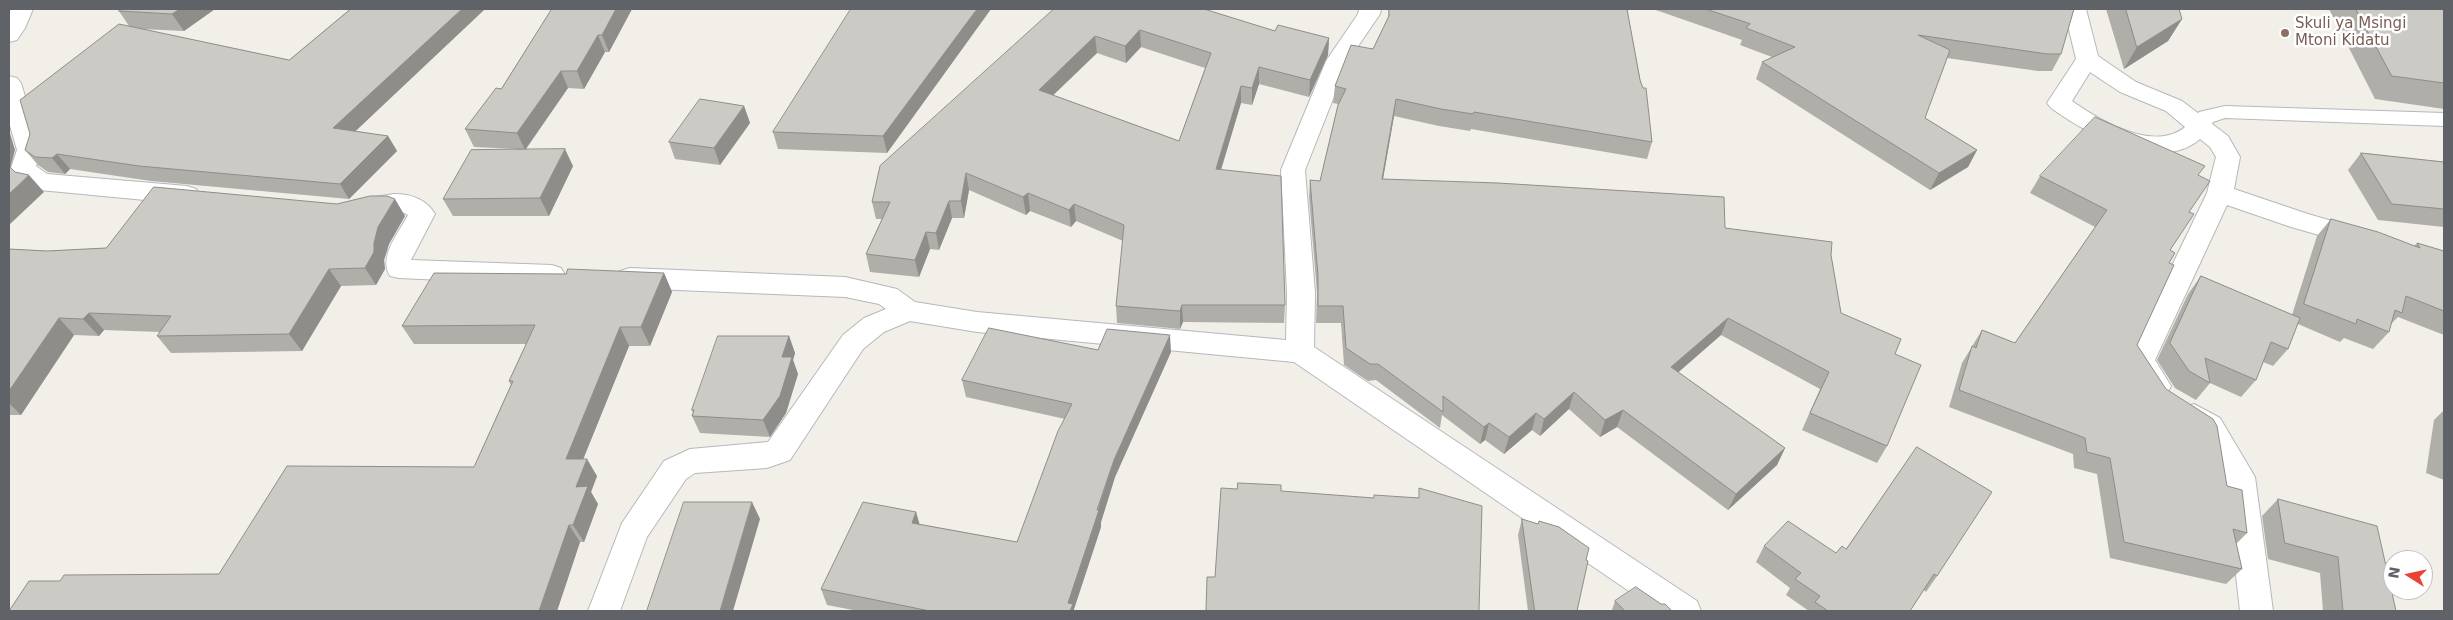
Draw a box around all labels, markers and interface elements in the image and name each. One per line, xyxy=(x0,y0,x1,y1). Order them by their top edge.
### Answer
place label: Skuli ya Msingi Mtoni Kidatu xyxy=(2295,15,2406,50)
marker: Skuli ya Msingi Mtoni Kidatu xyxy=(2279,27,2291,39)
north arrow xyxy=(2383,550,2433,600)
text: N xyxy=(2385,565,2403,580)

